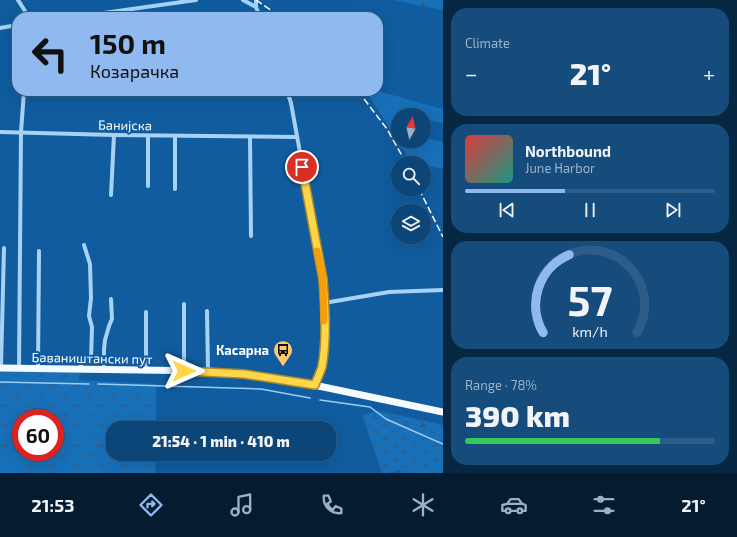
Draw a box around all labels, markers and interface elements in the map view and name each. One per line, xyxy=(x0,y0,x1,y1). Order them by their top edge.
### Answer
text: 150 m xyxy=(90,26,166,60)
icon: left xyxy=(24,28,76,80)
text: Climate xyxy=(465,35,510,51)
text: 21° xyxy=(570,55,611,91)
text: Козарачка xyxy=(90,60,179,82)
text: − xyxy=(465,60,478,86)
text: + xyxy=(703,60,715,86)
north arrow xyxy=(391,108,431,148)
map controls xyxy=(391,108,431,244)
street label: Банијска xyxy=(98,117,152,133)
text: Northbound xyxy=(525,142,611,160)
pin xyxy=(285,150,319,184)
icon: arrive xyxy=(291,156,313,178)
button: search xyxy=(391,156,431,196)
text: June Harbor xyxy=(525,160,595,176)
icon: previous xyxy=(496,199,518,221)
icon: pause xyxy=(579,199,601,221)
icon: next xyxy=(662,199,684,221)
button: layers xyxy=(391,204,431,244)
text: 57 xyxy=(568,273,612,323)
text: km/h xyxy=(572,322,608,339)
bus stop icon: Касарна xyxy=(272,339,294,367)
place label: Касарна xyxy=(216,342,269,358)
street label: Баваништански пут xyxy=(31,349,153,367)
position arrow xyxy=(163,350,205,392)
text: Range · 78% xyxy=(465,377,537,393)
text: 390 km xyxy=(465,397,570,433)
speed limit sign: 60 xyxy=(12,409,64,461)
text: 21:54 · 1 min · 410 m xyxy=(152,432,290,450)
icon: directions xyxy=(137,491,165,519)
icon: music xyxy=(228,491,256,519)
icon: phone xyxy=(318,491,346,519)
icon: climate xyxy=(409,491,437,519)
icon: car xyxy=(500,491,528,519)
icon: filters xyxy=(590,491,618,519)
text: 21:53 xyxy=(31,494,74,516)
text: 21° xyxy=(681,494,706,516)

